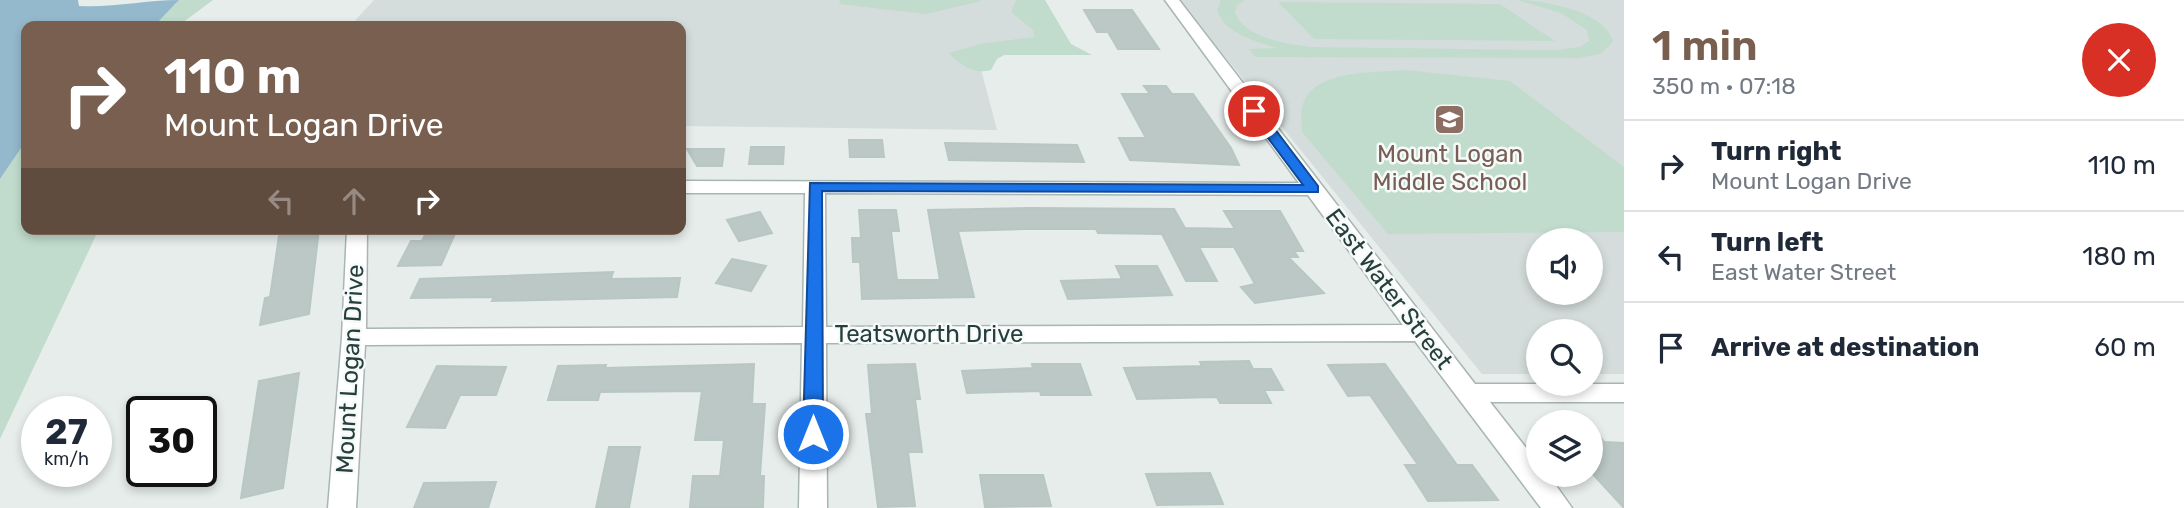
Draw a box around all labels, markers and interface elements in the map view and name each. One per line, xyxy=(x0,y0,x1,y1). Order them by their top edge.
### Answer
text: 1 min xyxy=(1652,21,1758,71)
button: close xyxy=(2082,23,2156,97)
text: 110 m xyxy=(164,47,301,105)
icon: right xyxy=(49,49,140,140)
text: 350 m · 07:18 xyxy=(1652,72,1796,100)
pin xyxy=(1224,81,1284,141)
icon: arrive xyxy=(1235,92,1273,130)
school or university icon: Mount Logan Middle School xyxy=(1433,103,1467,137)
text: Mount Logan Drive xyxy=(164,106,444,144)
text: Turn right xyxy=(1711,136,1841,167)
place label: Mount Logan Middle School xyxy=(1373,140,1527,196)
icon: right xyxy=(1652,147,1690,185)
text: 110 m xyxy=(2088,150,2156,181)
text: Mount Logan Drive xyxy=(1711,167,1912,195)
icon: left xyxy=(262,182,300,220)
icon: ahead xyxy=(335,182,373,220)
icon: right xyxy=(408,182,446,220)
street label: East Water Street xyxy=(1320,203,1458,375)
text: Turn left xyxy=(1711,227,1823,258)
map controls xyxy=(1526,228,1603,487)
button: sound xyxy=(1526,228,1603,305)
icon: left xyxy=(1652,238,1690,276)
text: 180 m xyxy=(2082,241,2156,272)
text: East Water Street xyxy=(1711,258,1896,286)
street label: Mount Logan Drive xyxy=(331,264,369,474)
button: search xyxy=(1526,319,1603,396)
street label: Teatsworth Drive xyxy=(835,320,1023,348)
icon: arrive xyxy=(1652,329,1690,367)
text: Arrive at destination xyxy=(1711,332,1979,363)
text: 60 m xyxy=(2094,332,2156,363)
speed limit sign: 30 xyxy=(126,396,217,487)
position arrow xyxy=(776,397,850,471)
button: layers xyxy=(1526,410,1603,487)
text: 27 xyxy=(45,411,88,453)
text: km/h xyxy=(44,448,89,470)

